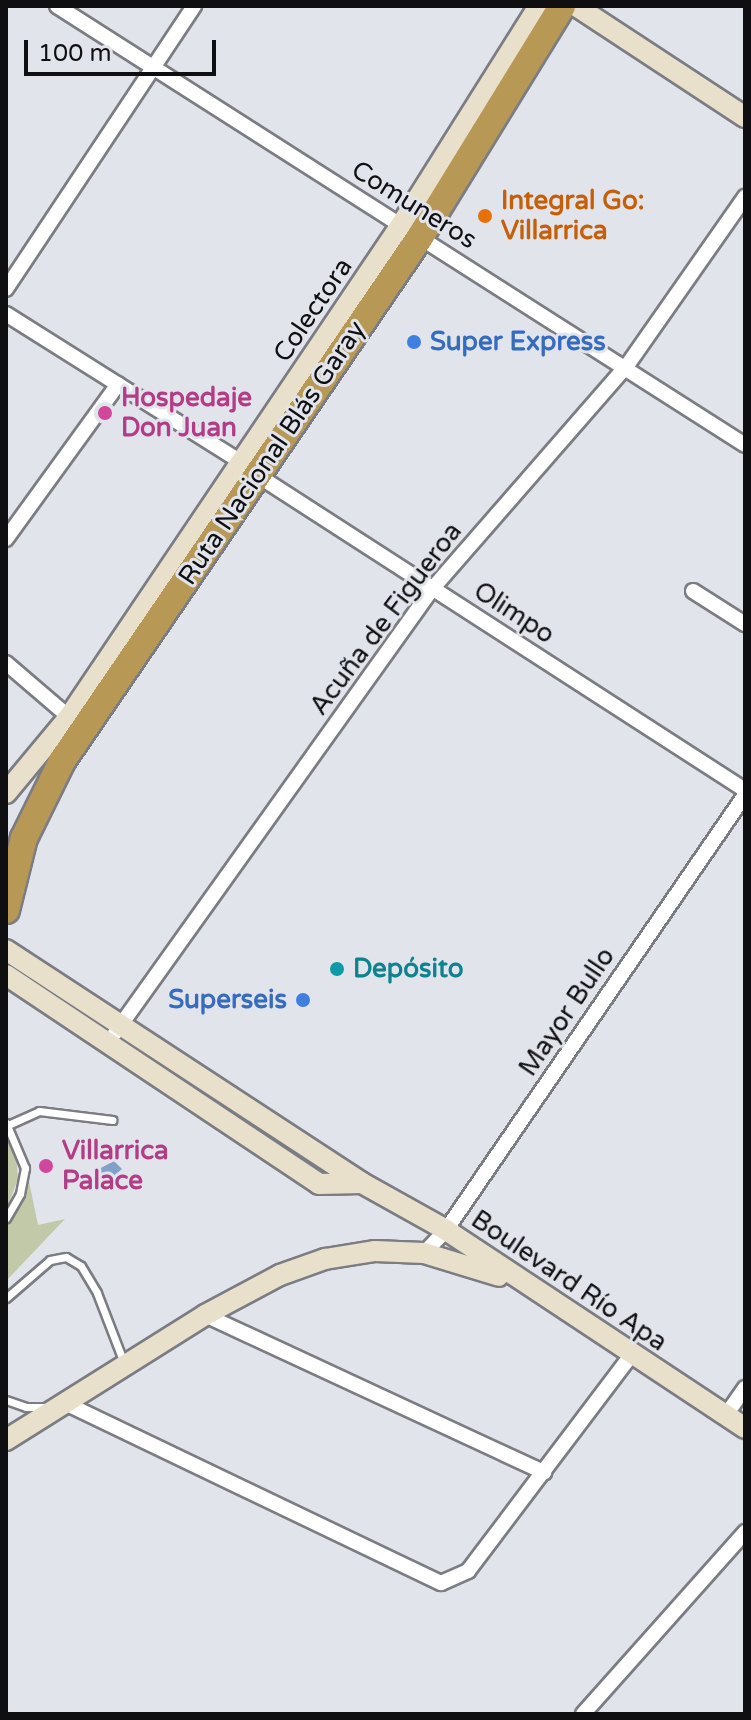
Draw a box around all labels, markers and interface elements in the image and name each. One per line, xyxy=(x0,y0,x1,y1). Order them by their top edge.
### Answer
scale bar xyxy=(28,24,220,74)
text: 100 m xyxy=(38,39,112,68)
street label: Comuneros xyxy=(346,154,482,256)
place label: Integral Go: Villarrica xyxy=(501,185,645,246)
marker: Integral Go: Villarrica xyxy=(476,207,494,225)
street label: Colectora xyxy=(267,252,359,368)
street label: Ruta Nacional Blás Garay xyxy=(172,315,372,591)
place label: Super Express xyxy=(430,326,606,358)
marker: Super Express xyxy=(405,333,423,351)
place label: Hospedaje Don Juan xyxy=(121,382,252,444)
marker: Hospedaje Don Juan xyxy=(96,404,114,422)
street label: Acuña de Figueroa xyxy=(303,517,469,721)
street label: Olimpo xyxy=(468,575,560,651)
street label: Mayor Bullo xyxy=(513,942,621,1082)
place label: Depósito xyxy=(353,953,463,985)
marker: Depósito xyxy=(328,960,346,978)
place label: Superseis xyxy=(168,984,287,1016)
marker: Superseis xyxy=(294,991,312,1009)
place label: Villarrica Palace xyxy=(62,1135,169,1196)
marker: Villarrica Palace xyxy=(37,1157,55,1175)
street label: Boulevard Río Apa xyxy=(465,1204,673,1358)

